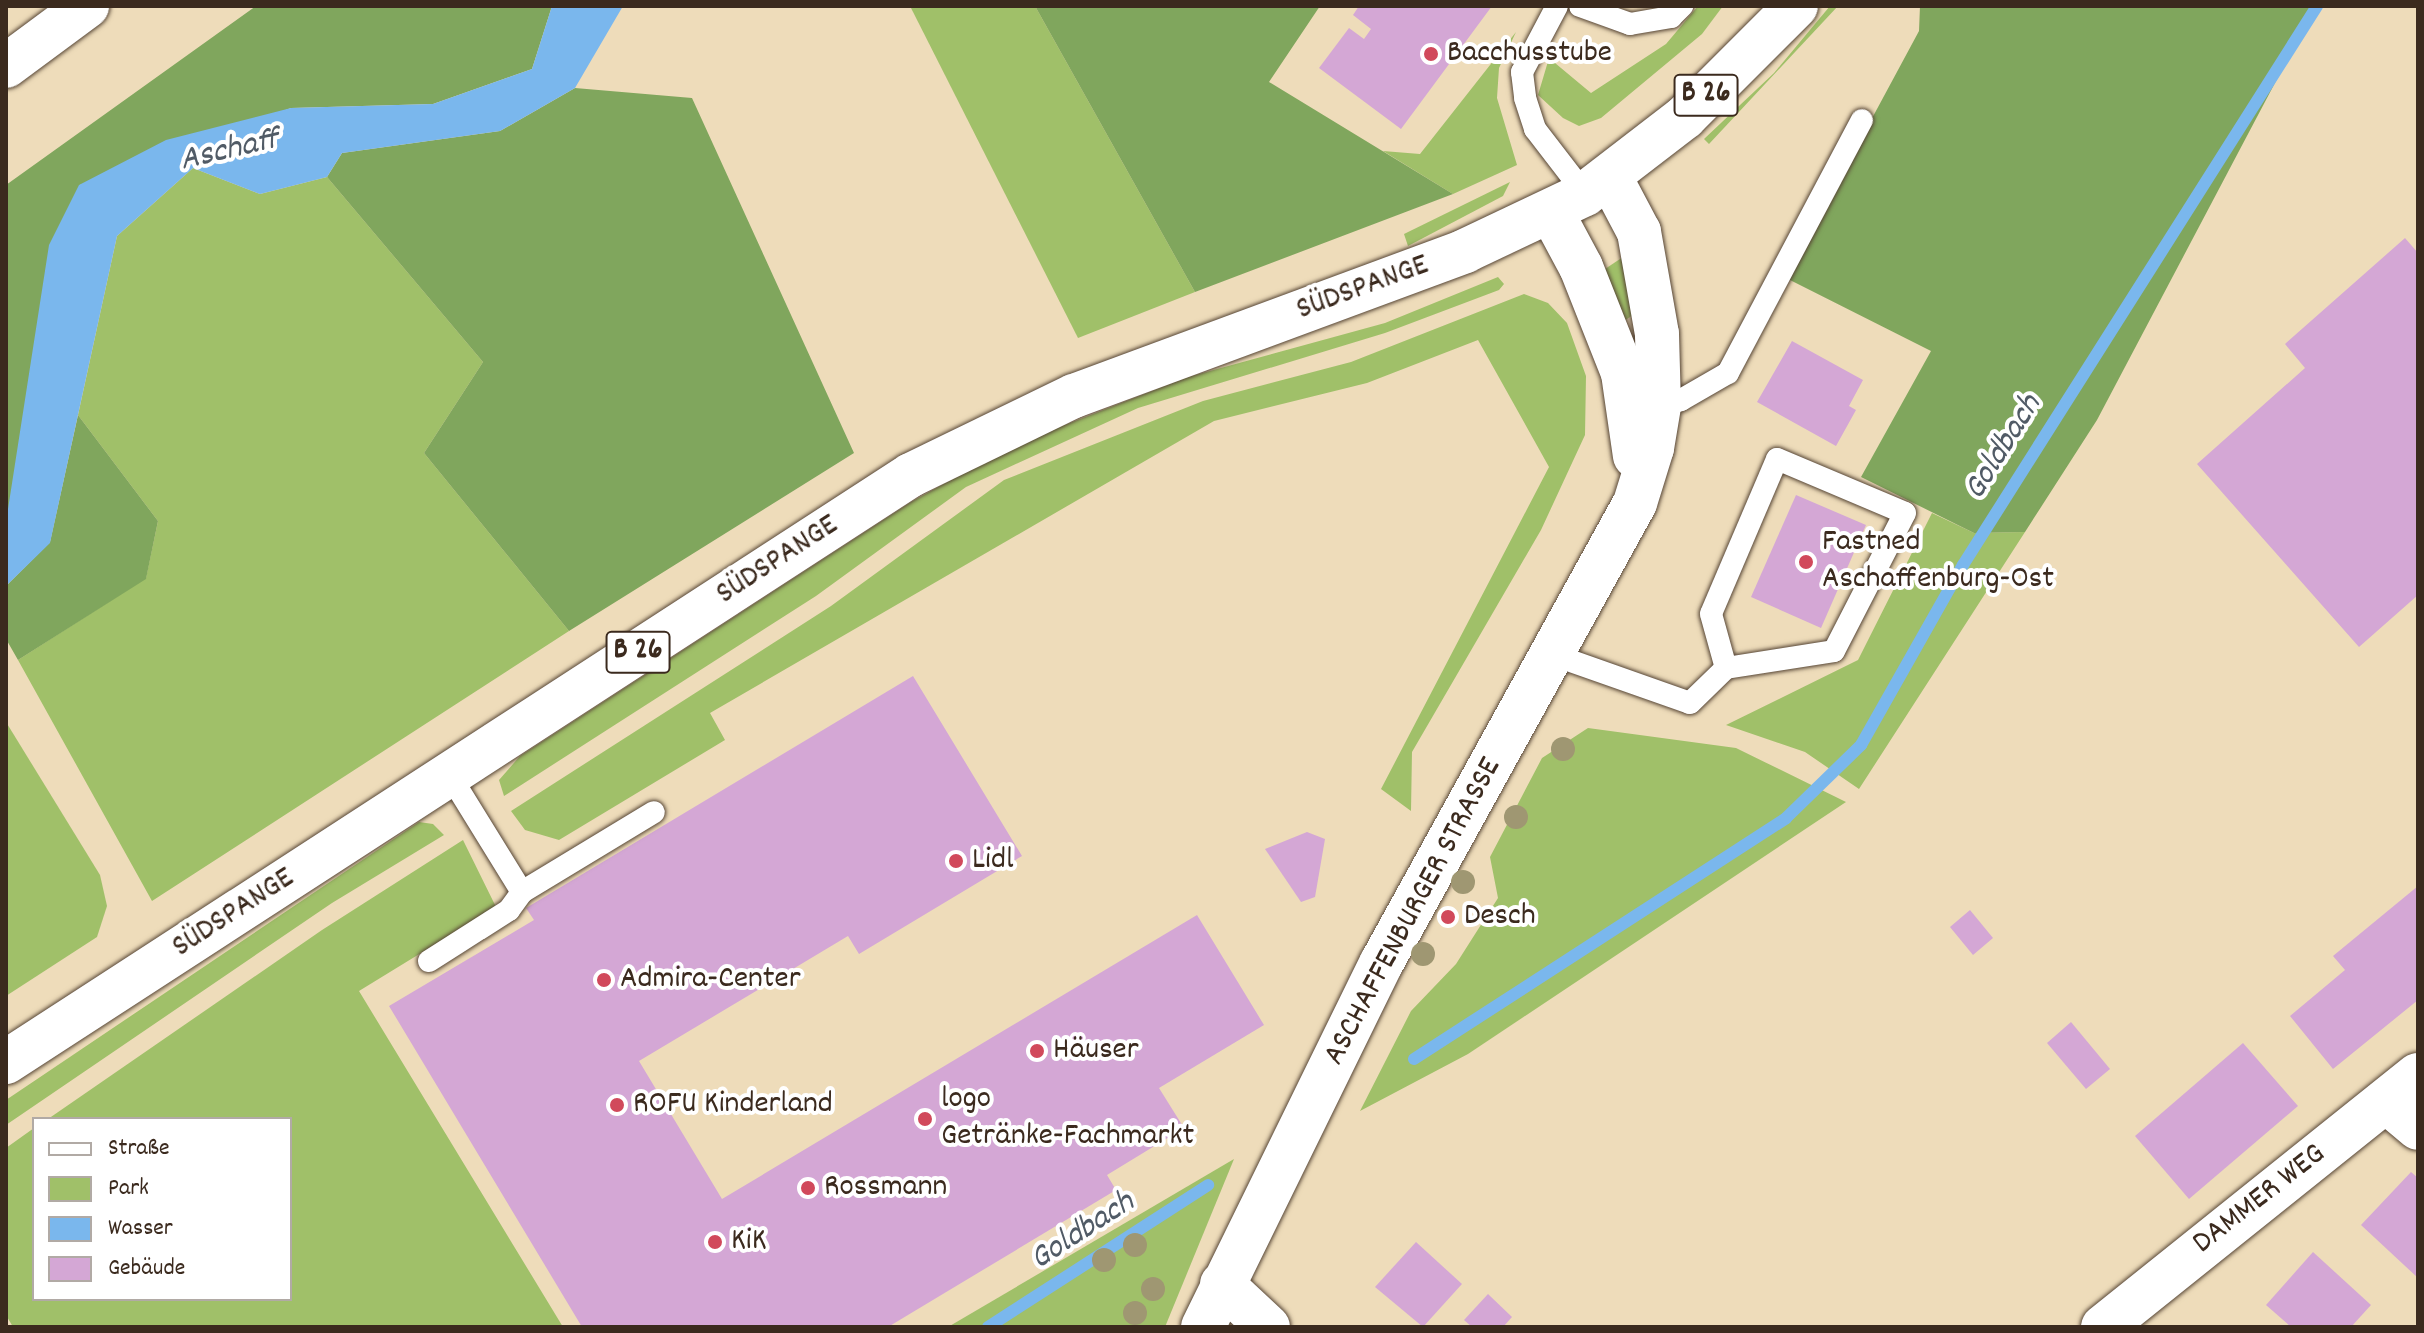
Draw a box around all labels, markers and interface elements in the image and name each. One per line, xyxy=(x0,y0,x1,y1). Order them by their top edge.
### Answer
place label: Bacchusstube xyxy=(1447,35,1612,73)
marker: Bacchusstube xyxy=(1422,45,1440,63)
road number: B 26 xyxy=(1672,69,1740,121)
water label: Aschaff xyxy=(176,120,284,182)
street label: SÜDSPANGE xyxy=(1292,247,1434,331)
water label: Goldbach xyxy=(1956,388,2052,508)
street label: SÜDSPANGE xyxy=(710,507,846,615)
place label: Fastned Aschaffenburg-Ost xyxy=(1822,525,2054,600)
marker: Fastned Aschaffenburg-Ost xyxy=(1797,553,1815,571)
road number: B 26 xyxy=(604,626,672,678)
street label: ASCHAFFENBURGER STRASSE xyxy=(1317,752,1511,1072)
place label: Lidl xyxy=(972,842,1014,880)
marker: Lidl xyxy=(947,852,965,870)
street label: SÜDSPANGE xyxy=(166,860,302,968)
place label: Desch xyxy=(1464,898,1536,936)
marker: Desch xyxy=(1439,908,1457,926)
place label: Admira-Center xyxy=(620,961,801,999)
marker: Admira-Center xyxy=(595,971,613,989)
place label: Häuser xyxy=(1053,1032,1139,1070)
marker: Häuser xyxy=(1028,1042,1046,1060)
place label: logo Getränke-Fachmarkt xyxy=(941,1082,1194,1157)
place label: ROFU Kinderland xyxy=(633,1086,833,1124)
marker: ROFU Kinderland xyxy=(608,1096,626,1114)
marker: logo Getränke-Fachmarkt xyxy=(916,1110,934,1128)
legend xyxy=(32,1117,292,1301)
text: Straße xyxy=(108,1132,170,1166)
street label: DAMMER WEG xyxy=(2186,1136,2334,1264)
place label: Rossmann xyxy=(824,1169,947,1207)
text: Park xyxy=(108,1172,149,1206)
marker: Rossmann xyxy=(799,1179,817,1197)
water label: Goldbach xyxy=(1023,1183,1143,1281)
text: Wasser xyxy=(108,1212,173,1246)
place label: KiK xyxy=(731,1223,766,1261)
marker: KiK xyxy=(706,1233,724,1251)
text: Gebäude xyxy=(108,1252,185,1286)

